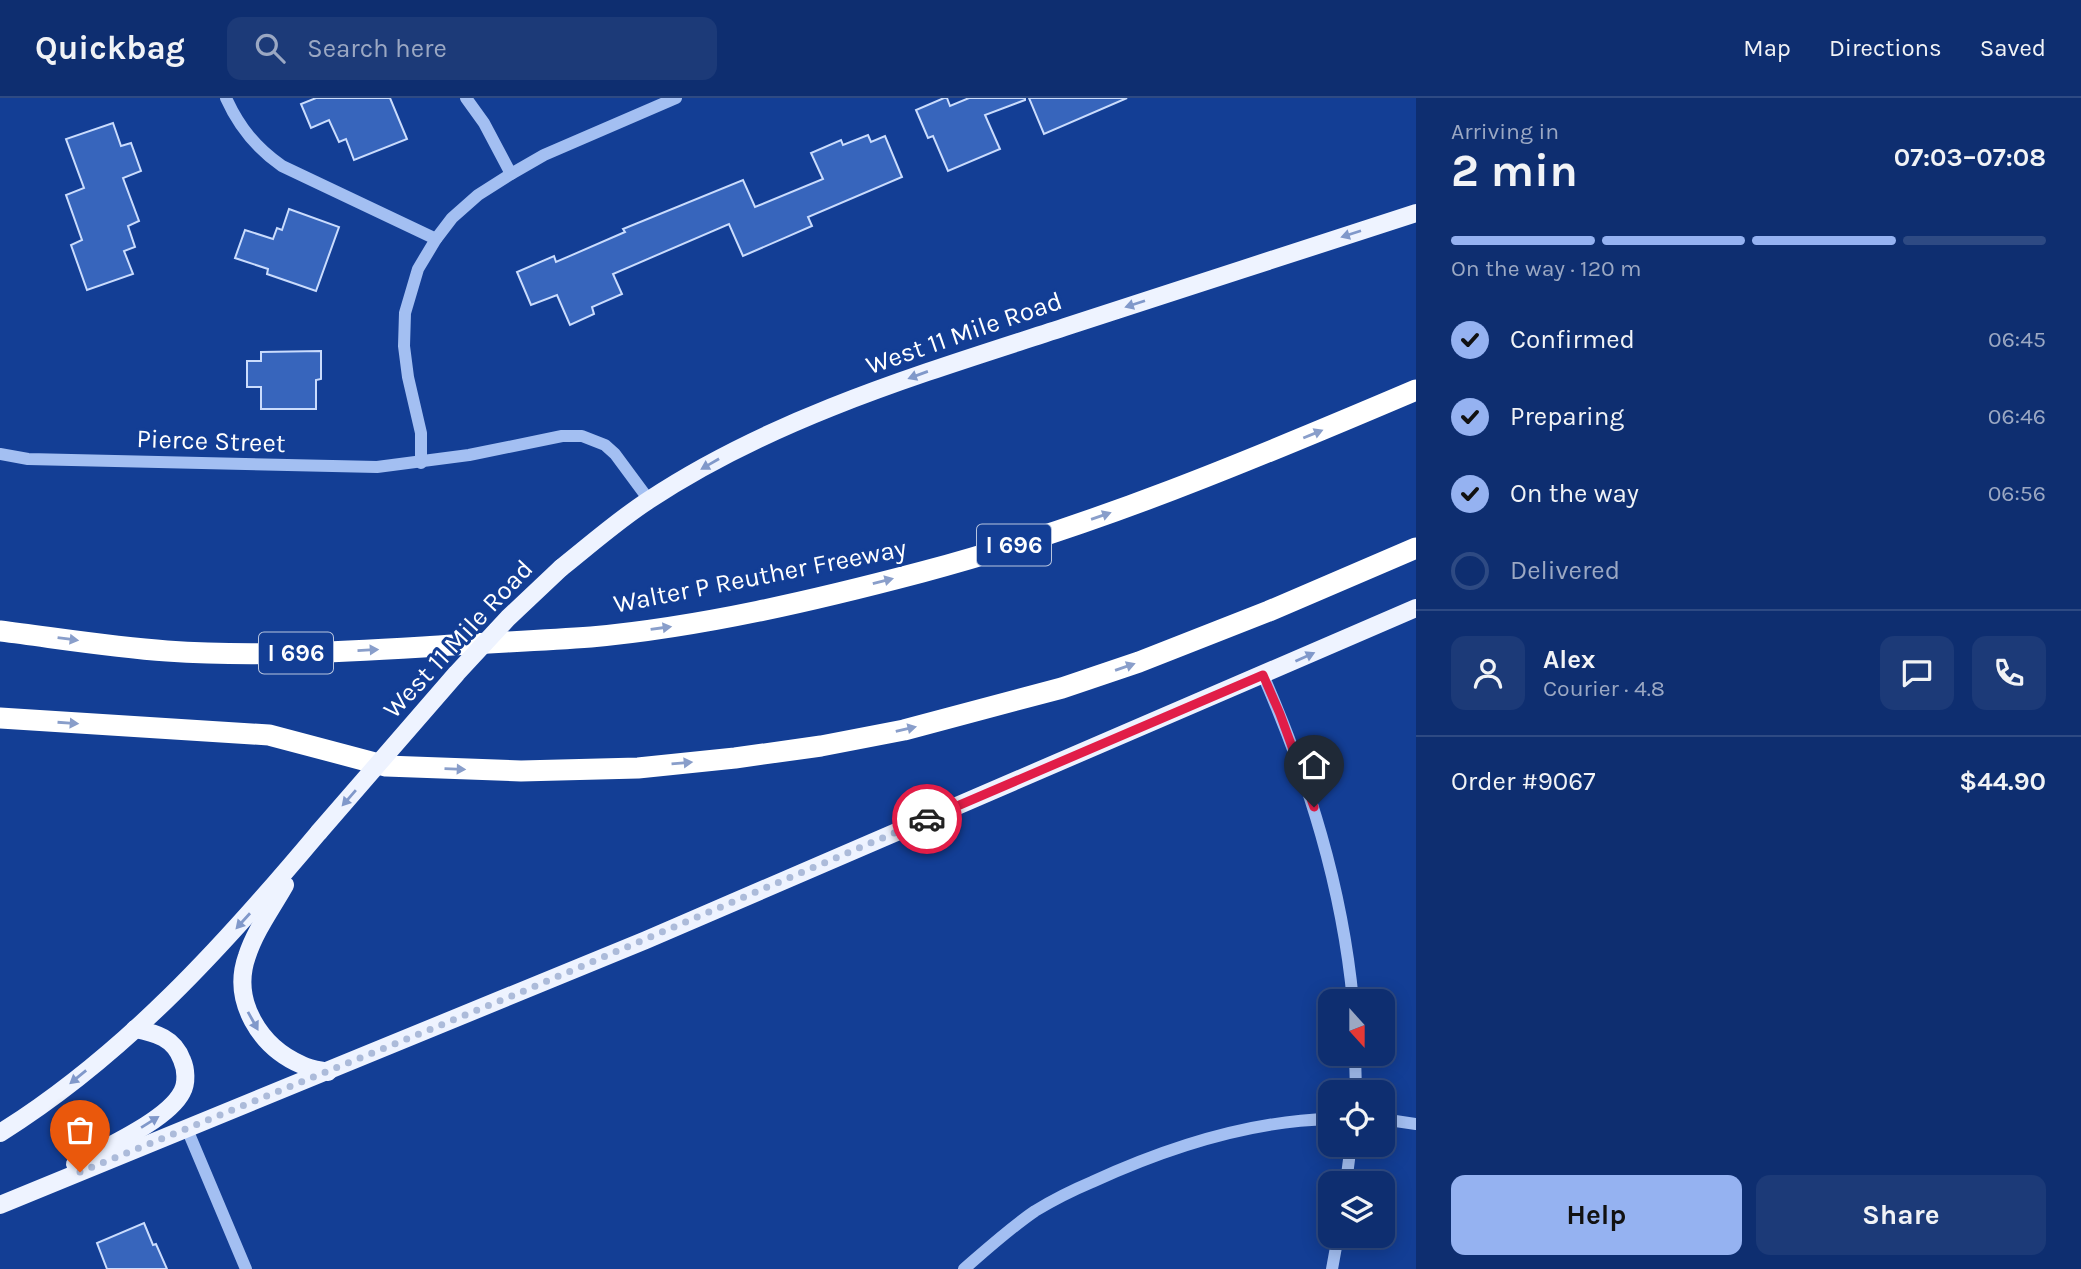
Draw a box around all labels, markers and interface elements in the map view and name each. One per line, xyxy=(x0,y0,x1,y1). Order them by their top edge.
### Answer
search box xyxy=(227,17,717,80)
text: Quickbag xyxy=(35,29,185,67)
icon: search xyxy=(251,29,289,67)
text: Search here xyxy=(307,33,447,64)
text: Map xyxy=(1743,34,1791,62)
text: Directions xyxy=(1829,34,1942,62)
text: Saved xyxy=(1980,34,2046,62)
text: Arriving in xyxy=(1451,118,1559,145)
text: 07:03–07:08 xyxy=(1894,142,2046,173)
text: 2 min xyxy=(1451,144,1578,198)
one-way arrow xyxy=(1340,229,1361,240)
text: On the way · 120 m xyxy=(1451,255,1642,282)
street label: West 11 Mile Road xyxy=(862,285,1066,381)
one-way arrow xyxy=(1124,300,1145,310)
icon: check xyxy=(1451,321,1489,359)
text: Confirmed xyxy=(1510,324,1635,355)
text: 06:45 xyxy=(1988,326,2046,353)
one-way arrow xyxy=(908,370,929,381)
icon: check xyxy=(1451,398,1489,436)
text: Preparing xyxy=(1510,401,1624,432)
text: 06:46 xyxy=(1988,403,2046,430)
street label: Pierce Street xyxy=(136,423,286,459)
one-way arrow xyxy=(1303,428,1324,439)
one-way arrow xyxy=(700,458,719,470)
icon: check xyxy=(1451,475,1489,513)
text: On the way xyxy=(1510,478,1639,509)
text: 06:56 xyxy=(1988,480,2046,507)
one-way arrow xyxy=(1091,510,1112,521)
road number: I 696 xyxy=(977,524,1051,565)
street label: Walter P Reuther Freeway xyxy=(611,532,909,620)
street label: West 11 Mile Road xyxy=(377,553,539,725)
text: Delivered xyxy=(1510,555,1620,586)
one-way arrow xyxy=(872,575,894,586)
one-way arrow xyxy=(650,622,672,633)
road number: I 696 xyxy=(259,632,333,674)
one-way arrow xyxy=(57,634,79,645)
button: person xyxy=(1451,636,1525,710)
button: chat xyxy=(1880,636,1954,710)
button: phone xyxy=(1972,636,2046,710)
one-way arrow xyxy=(357,644,379,655)
text: Alex xyxy=(1543,644,1595,675)
one-way arrow xyxy=(1295,651,1315,663)
one-way arrow xyxy=(1115,661,1136,672)
text: Courier · 4.8 xyxy=(1543,675,1665,702)
one-way arrow xyxy=(57,718,79,729)
one-way arrow xyxy=(895,723,917,734)
pin xyxy=(1284,735,1344,807)
icon: home xyxy=(1295,746,1333,784)
one-way arrow xyxy=(671,758,693,769)
one-way arrow xyxy=(444,763,466,774)
text: Order #9067 xyxy=(1451,766,1595,797)
text: $44.90 xyxy=(1959,766,2046,797)
courier xyxy=(892,784,962,854)
one-way arrow xyxy=(341,789,357,807)
icon: car xyxy=(908,800,946,838)
one-way arrow xyxy=(235,912,251,929)
north arrow xyxy=(1318,989,1395,1066)
map controls xyxy=(1318,989,1395,1248)
one-way arrow xyxy=(247,1011,259,1030)
one-way arrow xyxy=(69,1069,86,1084)
button: locate xyxy=(1318,1080,1395,1157)
pin xyxy=(50,1100,110,1172)
icon: bag xyxy=(61,1111,99,1149)
one-way arrow xyxy=(140,1115,159,1128)
button: layers xyxy=(1318,1171,1395,1248)
button: Help xyxy=(1451,1175,1742,1255)
button: Share xyxy=(1756,1175,2046,1255)

